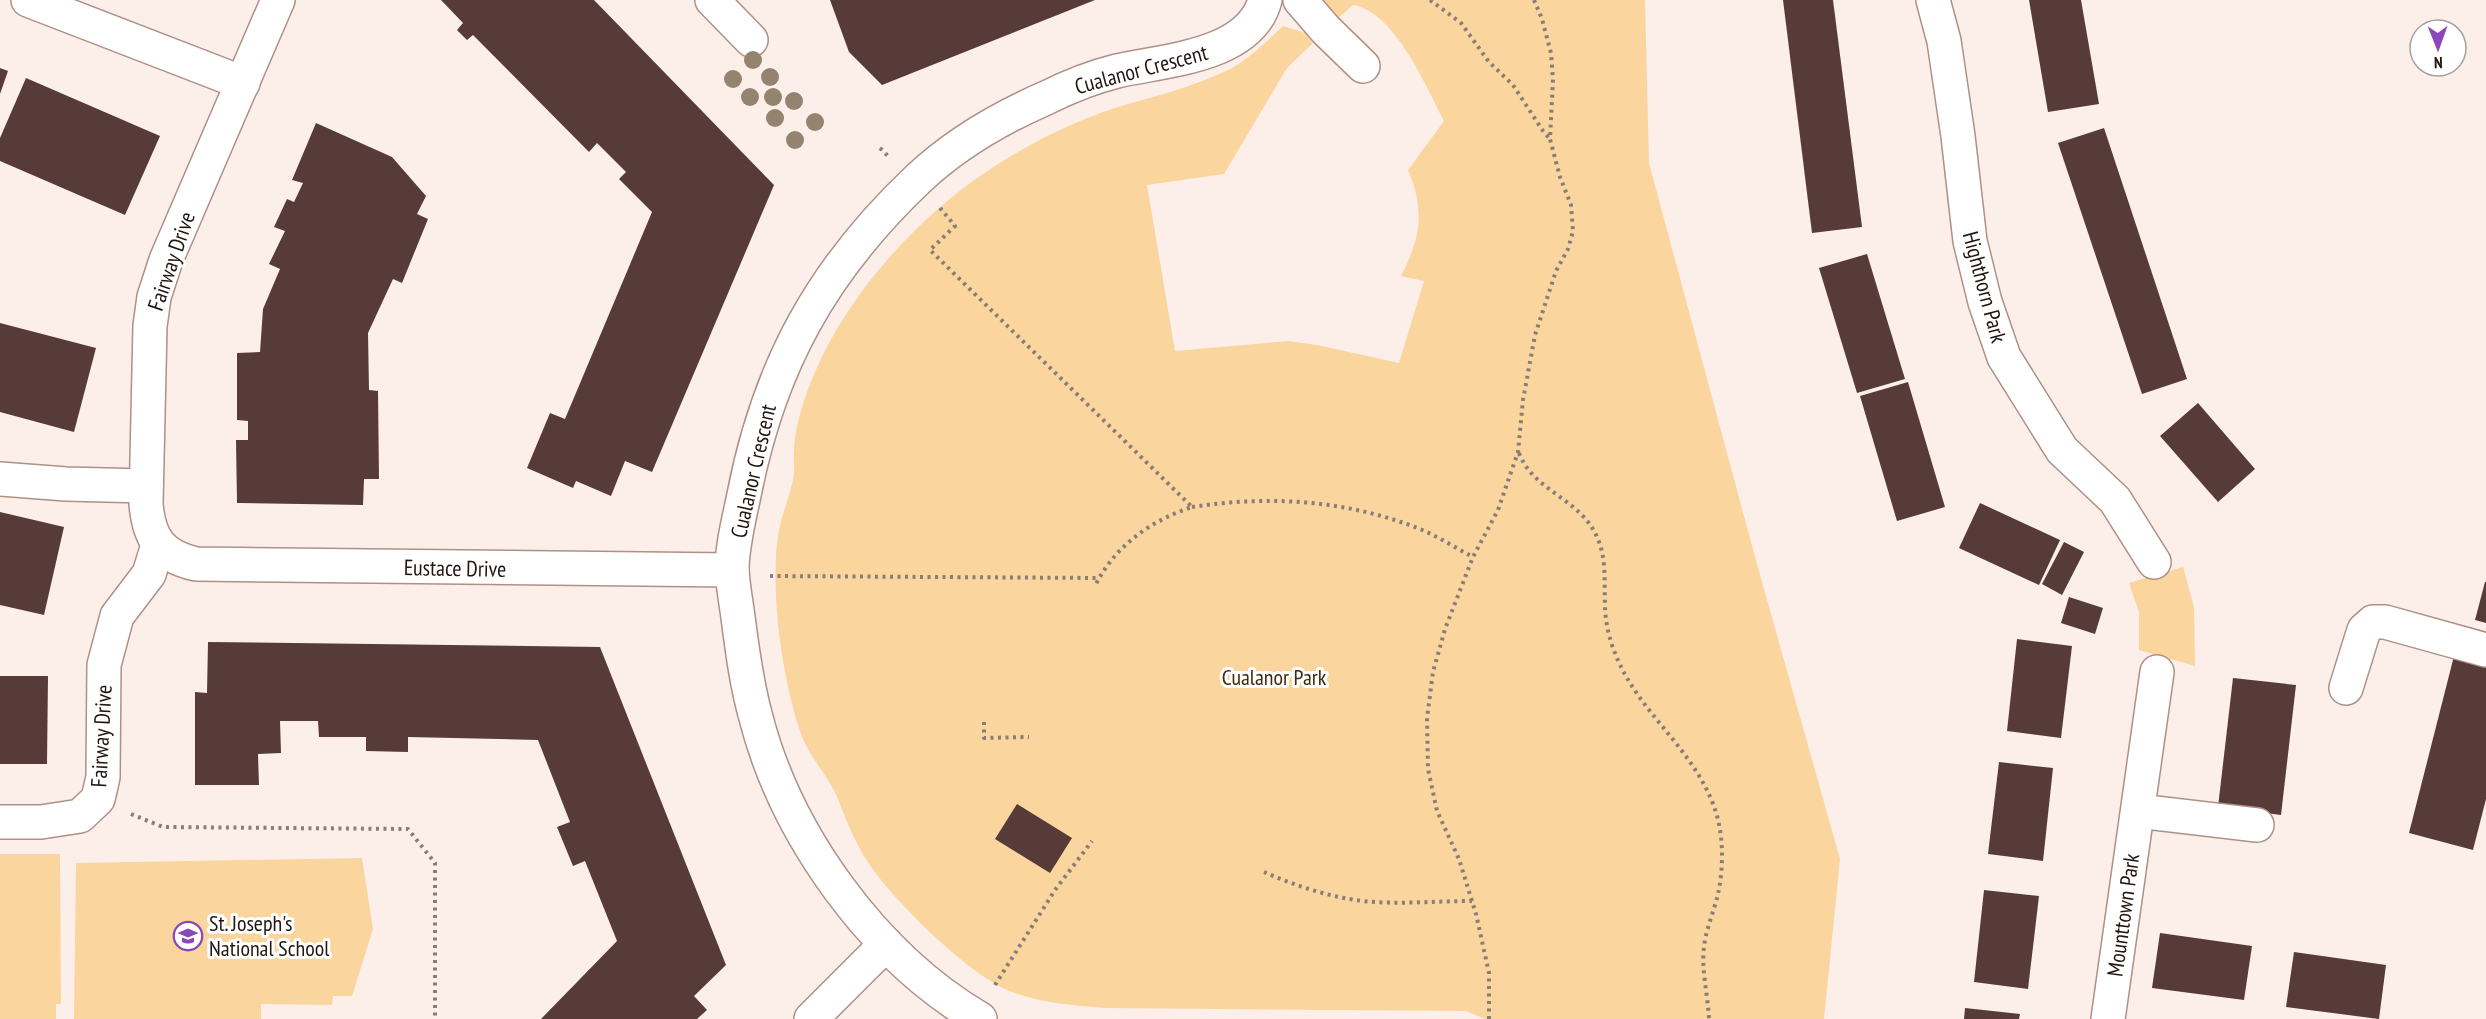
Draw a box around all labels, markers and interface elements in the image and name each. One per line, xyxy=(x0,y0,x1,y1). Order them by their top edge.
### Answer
north arrow xyxy=(2408,18,2468,78)
street label: Cualanor Crescent xyxy=(1071,38,1211,100)
text: N xyxy=(2434,53,2443,73)
street label: Fairway Drive xyxy=(141,208,201,314)
street label: Highthorn Park xyxy=(1957,228,2013,346)
street label: Cualanor Crescent xyxy=(724,401,782,541)
street label: Eustace Drive xyxy=(404,553,506,583)
park label: Cualanor Park xyxy=(1222,663,1327,691)
street label: Fairway Drive xyxy=(84,684,118,788)
street label: Mounttown Park xyxy=(2101,851,2146,978)
place label: St. Joseph's National School xyxy=(209,909,330,962)
school or university icon: St. Joseph's National School xyxy=(172,920,204,952)

